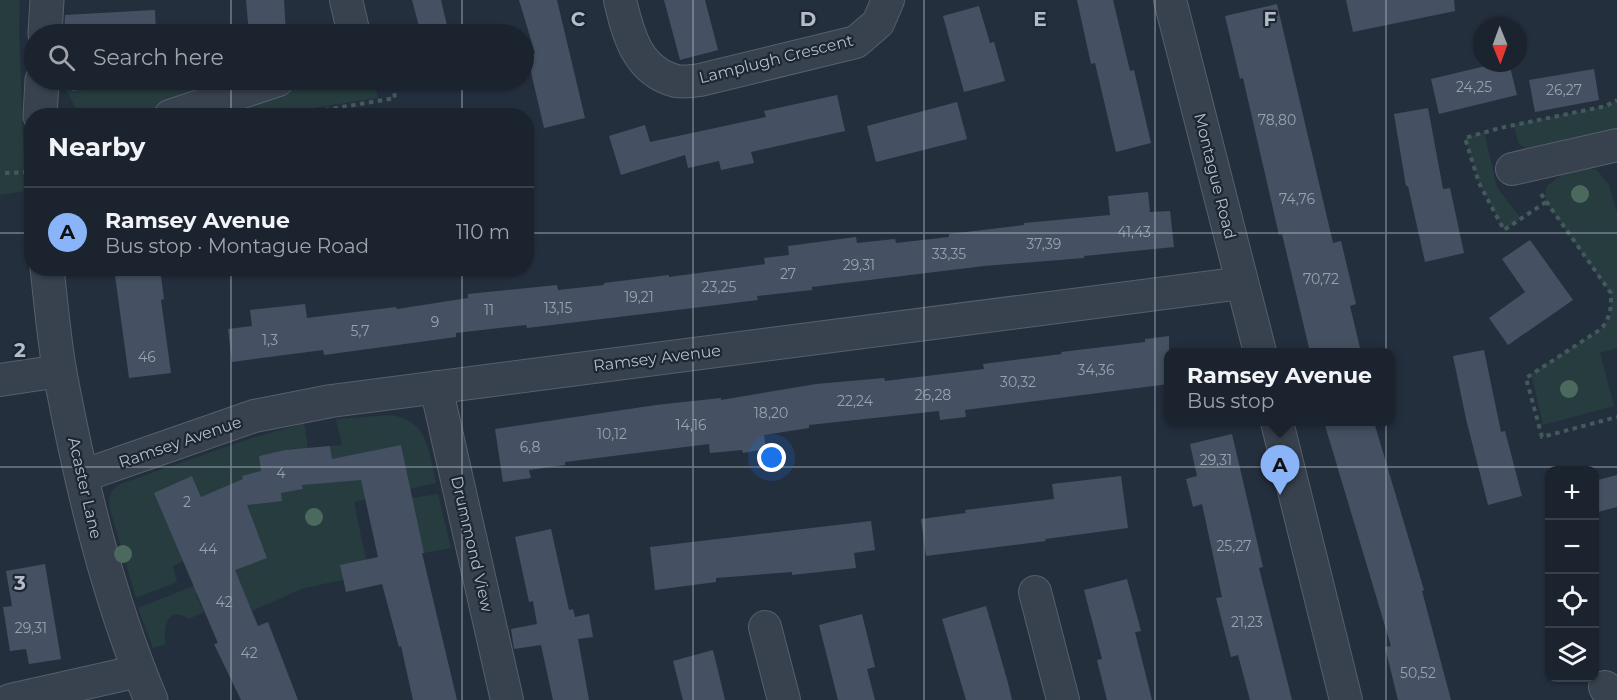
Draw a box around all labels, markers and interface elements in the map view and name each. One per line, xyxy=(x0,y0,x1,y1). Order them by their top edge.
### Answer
text: C xyxy=(571,7,586,31)
text: D xyxy=(800,7,816,31)
text: E xyxy=(1033,7,1047,31)
text: F xyxy=(1264,7,1277,31)
north arrow xyxy=(1473,18,1527,72)
search box xyxy=(24,24,534,90)
street label: Lamplugh Crescent xyxy=(697,30,856,87)
icon: search xyxy=(45,41,78,74)
text: Search here xyxy=(93,44,224,71)
house number: 24,25 xyxy=(1456,78,1492,96)
house number: 26,27 xyxy=(1546,81,1582,99)
street label: Montague Road xyxy=(1190,111,1240,241)
house number: 78,80 xyxy=(1258,111,1296,129)
text: Nearby xyxy=(48,131,145,163)
house number: 74,76 xyxy=(1279,190,1316,208)
text: Ramsey Avenue xyxy=(105,207,290,234)
text: A xyxy=(60,220,75,244)
text: 110 m xyxy=(456,220,510,244)
house number: 41,43 xyxy=(1117,223,1151,241)
text: Bus stop · Montague Road xyxy=(105,234,369,258)
house number: 37,39 xyxy=(1027,235,1061,253)
house number: 33,35 xyxy=(932,245,966,263)
house number: 29,31 xyxy=(843,256,875,274)
house number: 27 xyxy=(780,265,796,283)
house number: 70,72 xyxy=(1303,270,1339,288)
house number: 23,25 xyxy=(702,278,736,296)
house number: 19,21 xyxy=(624,288,654,306)
house number: 13,15 xyxy=(544,299,572,317)
house number: 11 xyxy=(484,301,494,319)
house number: 9 xyxy=(431,313,439,331)
house number: 5,7 xyxy=(351,322,369,340)
house number: 1,3 xyxy=(262,331,278,349)
text: 2 xyxy=(14,338,26,362)
street label: Ramsey Avenue xyxy=(592,341,722,375)
house number: 46 xyxy=(138,348,156,366)
popup xyxy=(1164,348,1395,426)
house number: 34,36 xyxy=(1078,361,1115,379)
text: Ramsey Avenue xyxy=(1187,362,1372,389)
house number: 30,32 xyxy=(1000,373,1036,391)
house number: 26,28 xyxy=(915,386,951,404)
text: Bus stop xyxy=(1187,389,1274,413)
house number: 22,24 xyxy=(837,392,874,410)
house number: 18,20 xyxy=(754,404,788,422)
street label: Ramsey Avenue xyxy=(116,412,244,472)
house number: 14,16 xyxy=(676,416,707,434)
house number: 10,12 xyxy=(597,425,627,443)
street label: Acaster Lane xyxy=(64,435,106,541)
house number: 6,8 xyxy=(520,438,540,456)
your location xyxy=(757,443,786,472)
pin: A xyxy=(1260,446,1300,495)
house number: 29,31 xyxy=(1200,451,1232,469)
house number: 4 xyxy=(276,464,286,482)
map controls xyxy=(1545,466,1599,682)
button: + xyxy=(1545,466,1599,520)
street label: Drummond View xyxy=(447,474,497,614)
house number: 2 xyxy=(183,493,191,511)
button: − xyxy=(1545,520,1599,574)
house number: 25,27 xyxy=(1216,537,1252,555)
house number: 44 xyxy=(199,540,218,558)
text: 3 xyxy=(13,571,26,595)
button: locate xyxy=(1545,574,1599,628)
house number: 42 xyxy=(215,593,233,611)
house number: 21,23 xyxy=(1231,613,1263,631)
house number: 29,31 xyxy=(15,619,47,637)
button: layers xyxy=(1545,628,1599,682)
house number: 42 xyxy=(240,644,258,662)
house number: 50,52 xyxy=(1400,664,1436,682)

